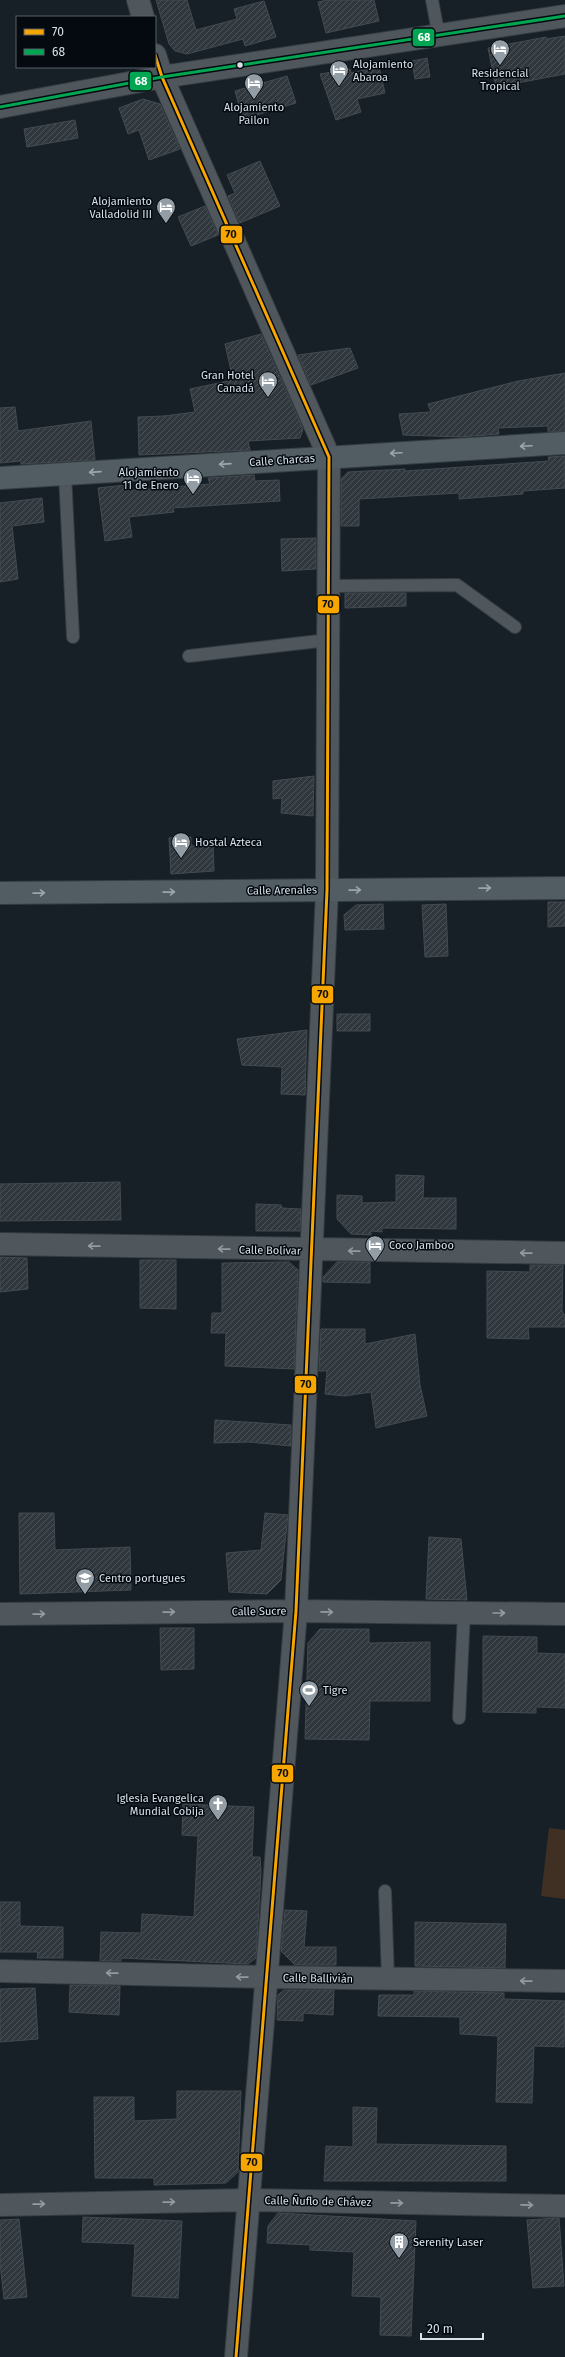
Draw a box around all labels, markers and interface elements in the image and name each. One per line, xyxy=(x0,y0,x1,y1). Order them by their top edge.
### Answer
legend xyxy=(16,16,156,68)
text: 70 xyxy=(52,25,64,39)
line badge: 68 xyxy=(412,28,435,47)
text: 68 xyxy=(418,31,431,44)
hotel icon: Residencial Tropical xyxy=(489,38,511,66)
text: 68 xyxy=(52,45,65,59)
place label: Alojamiento Abaroa xyxy=(353,58,413,84)
hotel icon: Alojamiento Abaroa xyxy=(328,59,350,87)
unlabelled marker xyxy=(235,60,245,70)
place label: Residencial Tropical xyxy=(471,67,529,93)
line badge: 68 xyxy=(129,71,152,91)
hotel icon: Alojamiento Pailon xyxy=(243,72,265,100)
text: 68 xyxy=(135,75,148,88)
place label: Alojamiento Pailon xyxy=(224,101,284,127)
place label: Alojamiento Valladolid III xyxy=(90,195,152,221)
hotel icon: Alojamiento Valladolid III xyxy=(155,196,177,224)
line badge: 70 xyxy=(220,225,243,244)
text: 70 xyxy=(225,228,237,241)
place label: Gran Hotel Canadá xyxy=(201,369,254,395)
hotel icon: Gran Hotel Canadá xyxy=(257,370,279,398)
one-way arrow xyxy=(520,442,533,449)
one-way arrow xyxy=(390,449,403,457)
street label: Calle Charcas xyxy=(249,452,315,469)
one-way arrow xyxy=(219,460,232,467)
place label: Alojamiento 11 de Enero xyxy=(119,466,179,492)
hotel icon: Alojamiento 11 de Enero xyxy=(182,467,204,495)
one-way arrow xyxy=(89,468,102,476)
line badge: 70 xyxy=(317,595,340,614)
text: 70 xyxy=(322,598,334,611)
hotel icon: Hostal Azteca xyxy=(170,831,192,859)
place label: Hostal Azteca xyxy=(195,836,262,849)
street label: Calle Arenales xyxy=(247,883,317,898)
one-way arrow xyxy=(478,884,491,892)
one-way arrow xyxy=(348,886,361,894)
one-way arrow xyxy=(162,888,175,895)
one-way arrow xyxy=(32,889,45,897)
line badge: 70 xyxy=(311,985,334,1004)
text: 70 xyxy=(317,988,329,1001)
hotel icon: Coco Jamboo xyxy=(364,1234,386,1262)
place label: Coco Jamboo xyxy=(389,1239,454,1252)
one-way arrow xyxy=(88,1242,101,1250)
street label: Calle Bolívar xyxy=(239,1243,302,1258)
one-way arrow xyxy=(218,1245,231,1253)
one-way arrow xyxy=(348,1247,361,1255)
one-way arrow xyxy=(520,1249,533,1257)
line badge: 70 xyxy=(294,1375,317,1394)
text: 70 xyxy=(300,1378,312,1391)
school or university icon: Centro portugues xyxy=(74,1567,96,1595)
place label: Centro portugues xyxy=(99,1572,185,1585)
street label: Calle Sucre xyxy=(232,1605,287,1618)
one-way arrow xyxy=(162,1608,175,1616)
one-way arrow xyxy=(320,1608,333,1616)
one-way arrow xyxy=(32,1610,45,1617)
one-way arrow xyxy=(492,1610,505,1617)
sports icon: Tigre xyxy=(298,1679,320,1707)
place label: Tigre xyxy=(323,1684,347,1697)
line badge: 70 xyxy=(271,1764,294,1783)
text: 70 xyxy=(277,1767,289,1780)
place label: Iglesia Evangelica Mundial Cobija xyxy=(116,1792,204,1818)
church icon: Iglesia Evangelica Mundial Cobija xyxy=(207,1793,229,1821)
one-way arrow xyxy=(106,1970,119,1977)
street label: Calle Ballivián xyxy=(283,1971,353,1986)
one-way arrow xyxy=(236,1973,249,1981)
one-way arrow xyxy=(520,1977,533,1985)
line badge: 70 xyxy=(240,2153,263,2172)
text: 70 xyxy=(246,2156,258,2169)
street label: Calle Ñuflo de Chávez xyxy=(264,2194,372,2209)
one-way arrow xyxy=(162,2198,175,2206)
one-way arrow xyxy=(390,2199,403,2207)
one-way arrow xyxy=(32,2201,45,2208)
one-way arrow xyxy=(520,2201,533,2209)
building icon: Serenity Laser xyxy=(388,2231,410,2259)
place label: Serenity Laser xyxy=(413,2236,484,2249)
scale bar xyxy=(421,2315,483,2341)
text: 20 m xyxy=(427,2322,453,2336)

